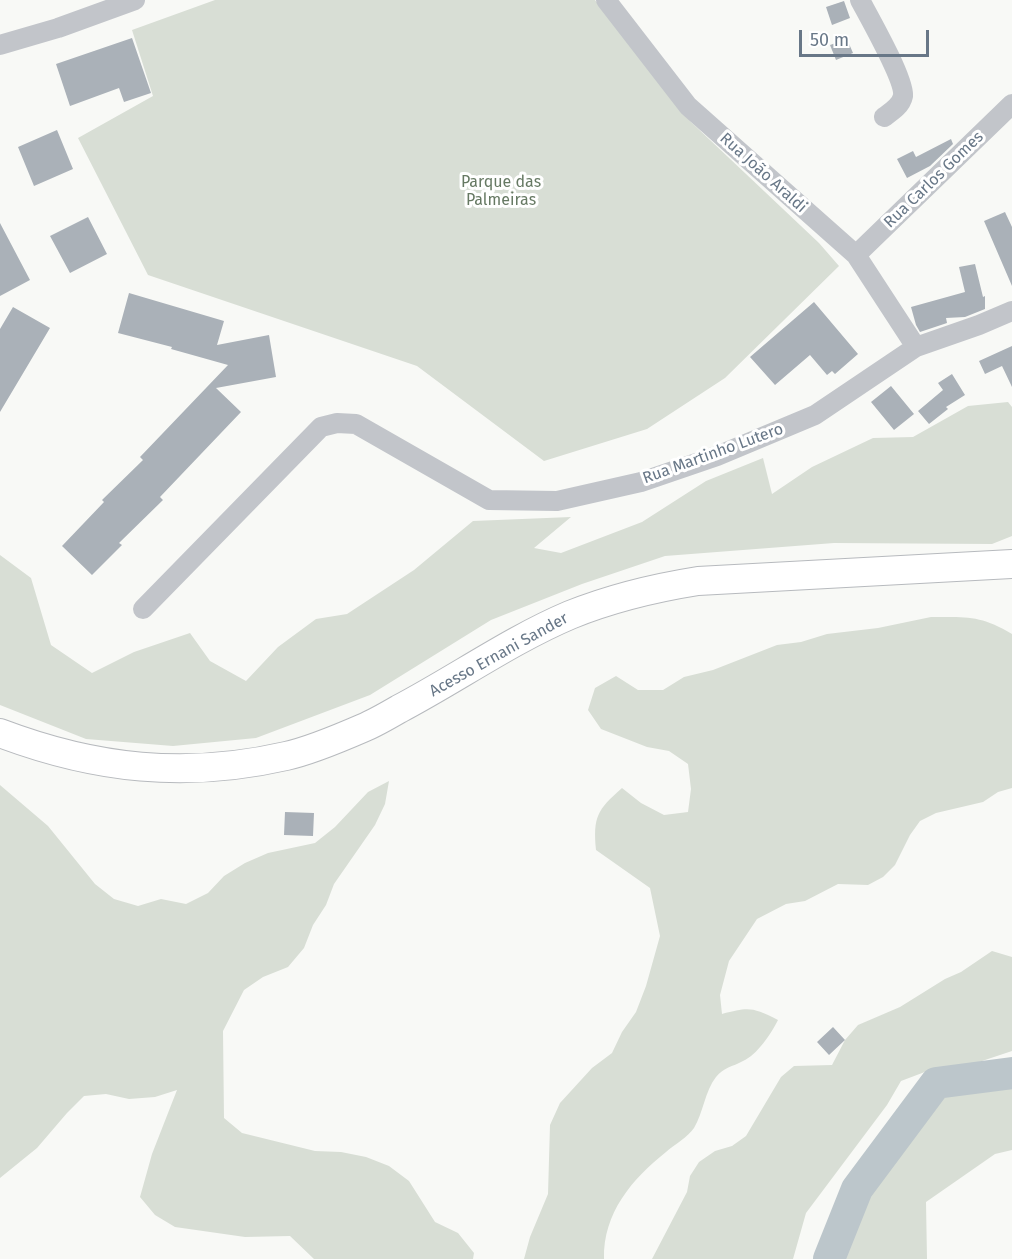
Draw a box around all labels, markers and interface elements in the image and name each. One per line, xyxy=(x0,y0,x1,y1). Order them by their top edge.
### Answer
scale bar xyxy=(802,18,932,56)
text: 50 m xyxy=(810,29,849,51)
street label: Rua Carlos Gomes xyxy=(880,128,988,232)
street label: Rua João Araldi xyxy=(716,129,810,217)
park label: Parque das Palmeiras xyxy=(461,173,541,211)
street label: Rua Martinho Lutero xyxy=(640,420,786,488)
street label: Acesso Ernani Sander xyxy=(426,609,572,701)

